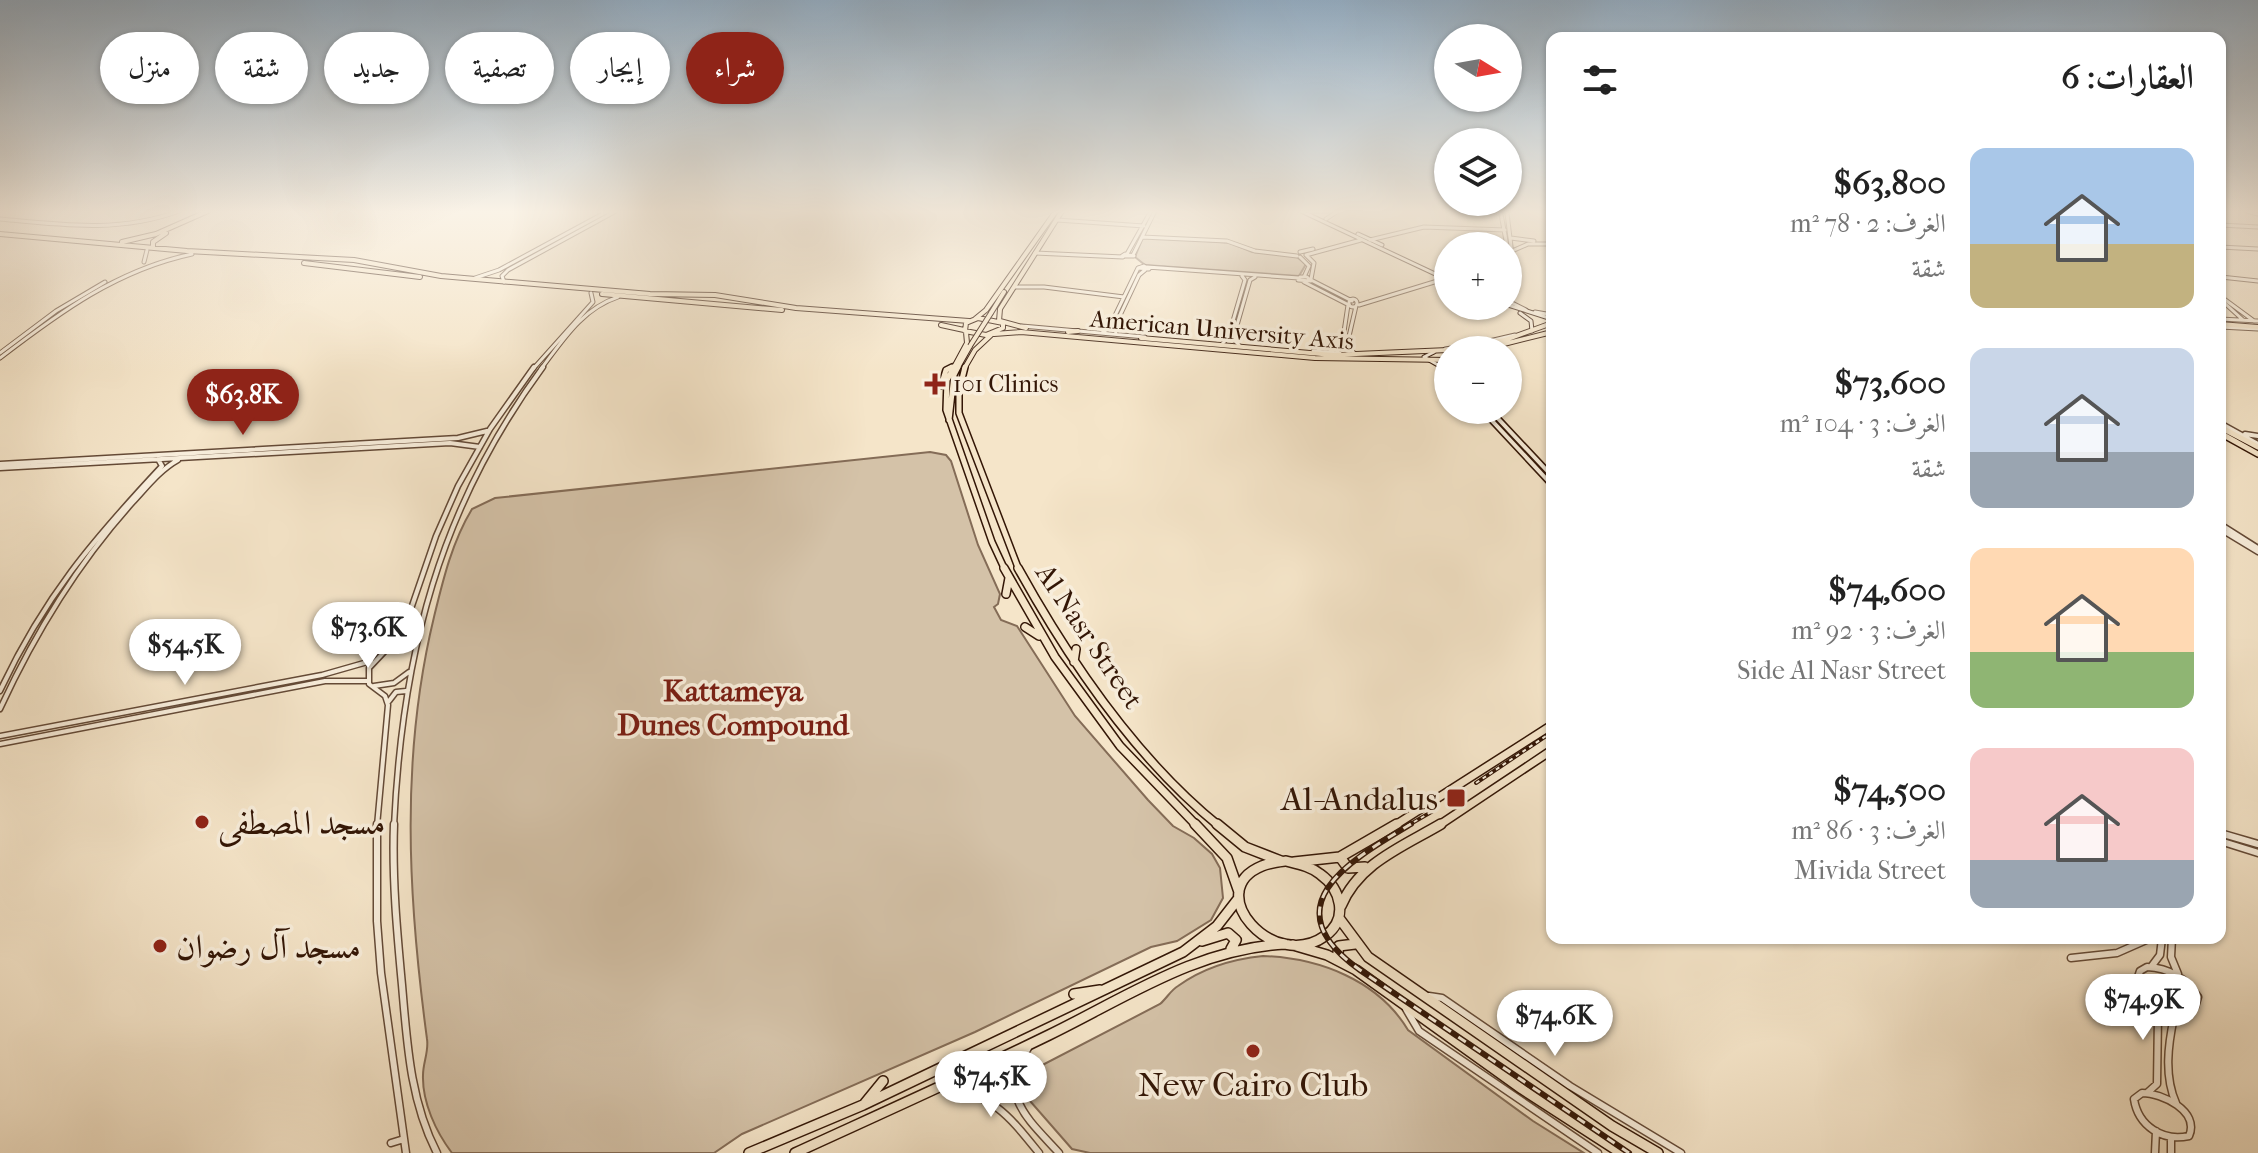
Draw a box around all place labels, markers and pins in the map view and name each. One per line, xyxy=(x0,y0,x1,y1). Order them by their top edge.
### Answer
pin: $63.8K xyxy=(178,369,308,437)
place label: 101 Clinics xyxy=(953,370,1059,398)
marker: 101 Clinics xyxy=(924,373,946,395)
pin: $73.6K xyxy=(303,602,433,670)
pin: $54.5K xyxy=(120,619,250,687)
place label: Al-Andalus xyxy=(1279,779,1438,819)
marker: Al-Andalus xyxy=(1445,787,1467,809)
place label: مسجد المصطفى xyxy=(218,803,385,847)
marker: مسجد المصطفى xyxy=(193,813,211,831)
place label: مسجد آل رضوان xyxy=(176,927,361,968)
marker: مسجد آل رضوان xyxy=(151,937,169,955)
pin: $74.9K xyxy=(2078,974,2208,1042)
pin: $74.6K xyxy=(1490,990,1620,1058)
marker: New Cairo Club xyxy=(1244,1042,1262,1060)
pin: $74.5K xyxy=(926,1051,1056,1119)
place label: New Cairo Club xyxy=(1138,1065,1368,1105)

